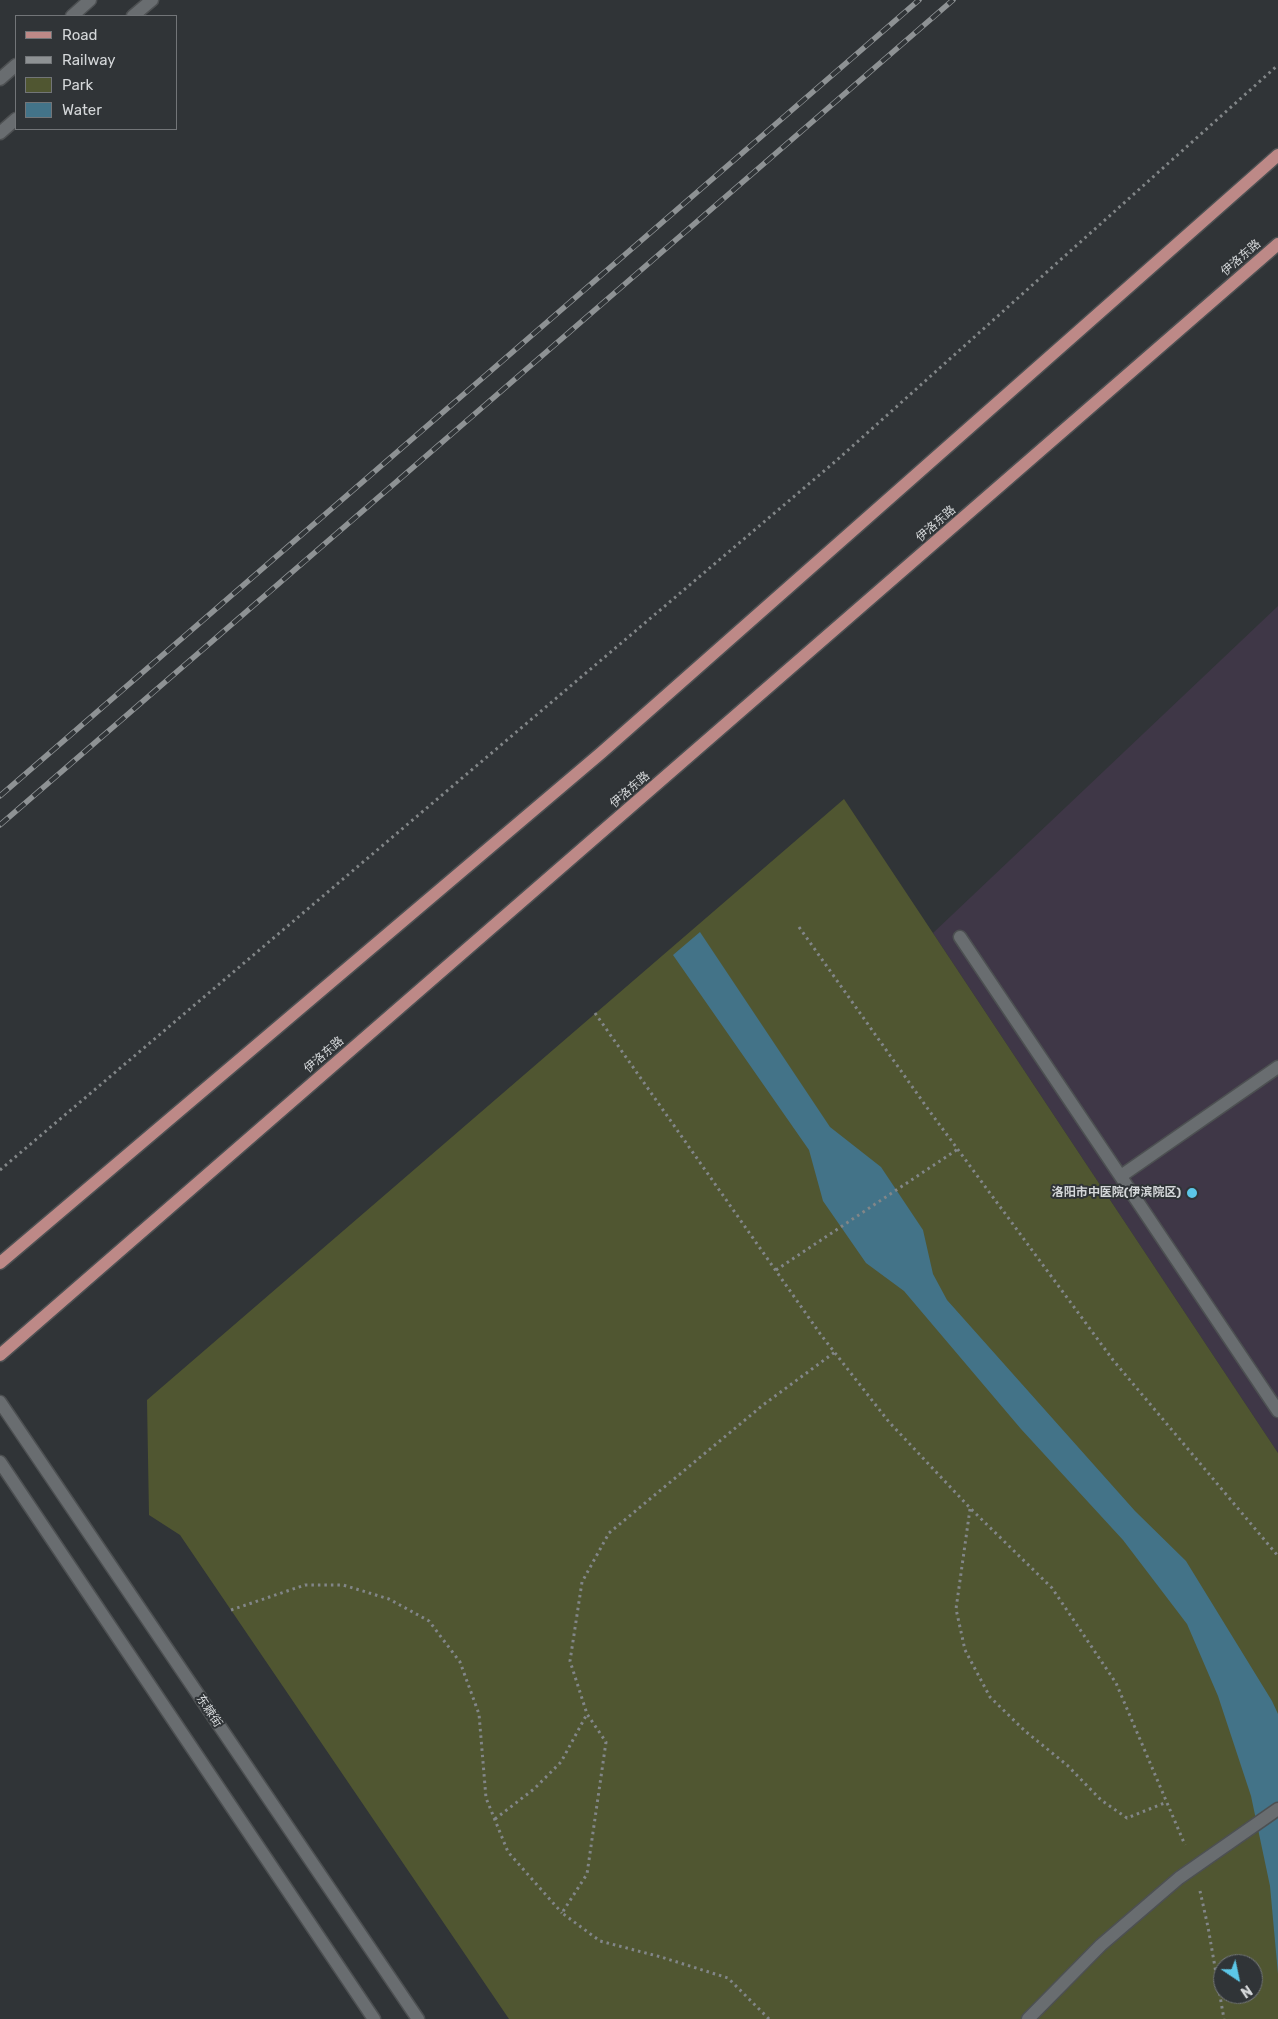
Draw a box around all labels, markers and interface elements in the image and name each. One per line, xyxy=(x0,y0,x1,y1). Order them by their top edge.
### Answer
legend xyxy=(15,15,178,130)
text: Road xyxy=(62,26,98,44)
text: Railway xyxy=(62,51,116,69)
text: Park xyxy=(62,76,93,94)
text: Water xyxy=(62,101,102,119)
street label: 伊洛东路 xyxy=(1218,237,1264,279)
street label: 伊洛东路 xyxy=(913,503,959,545)
street label: 伊洛东路 xyxy=(607,769,653,811)
street label: 伊洛东路 xyxy=(301,1034,347,1076)
place label: 洛阳市中医院(伊滨院区) xyxy=(1052,1186,1181,1200)
marker: 洛阳市中医院(伊滨院区) xyxy=(1185,1186,1199,1200)
street label: 东棘街 xyxy=(193,1692,225,1730)
north arrow xyxy=(1213,1954,1263,2004)
text: N xyxy=(1237,1981,1255,2001)

